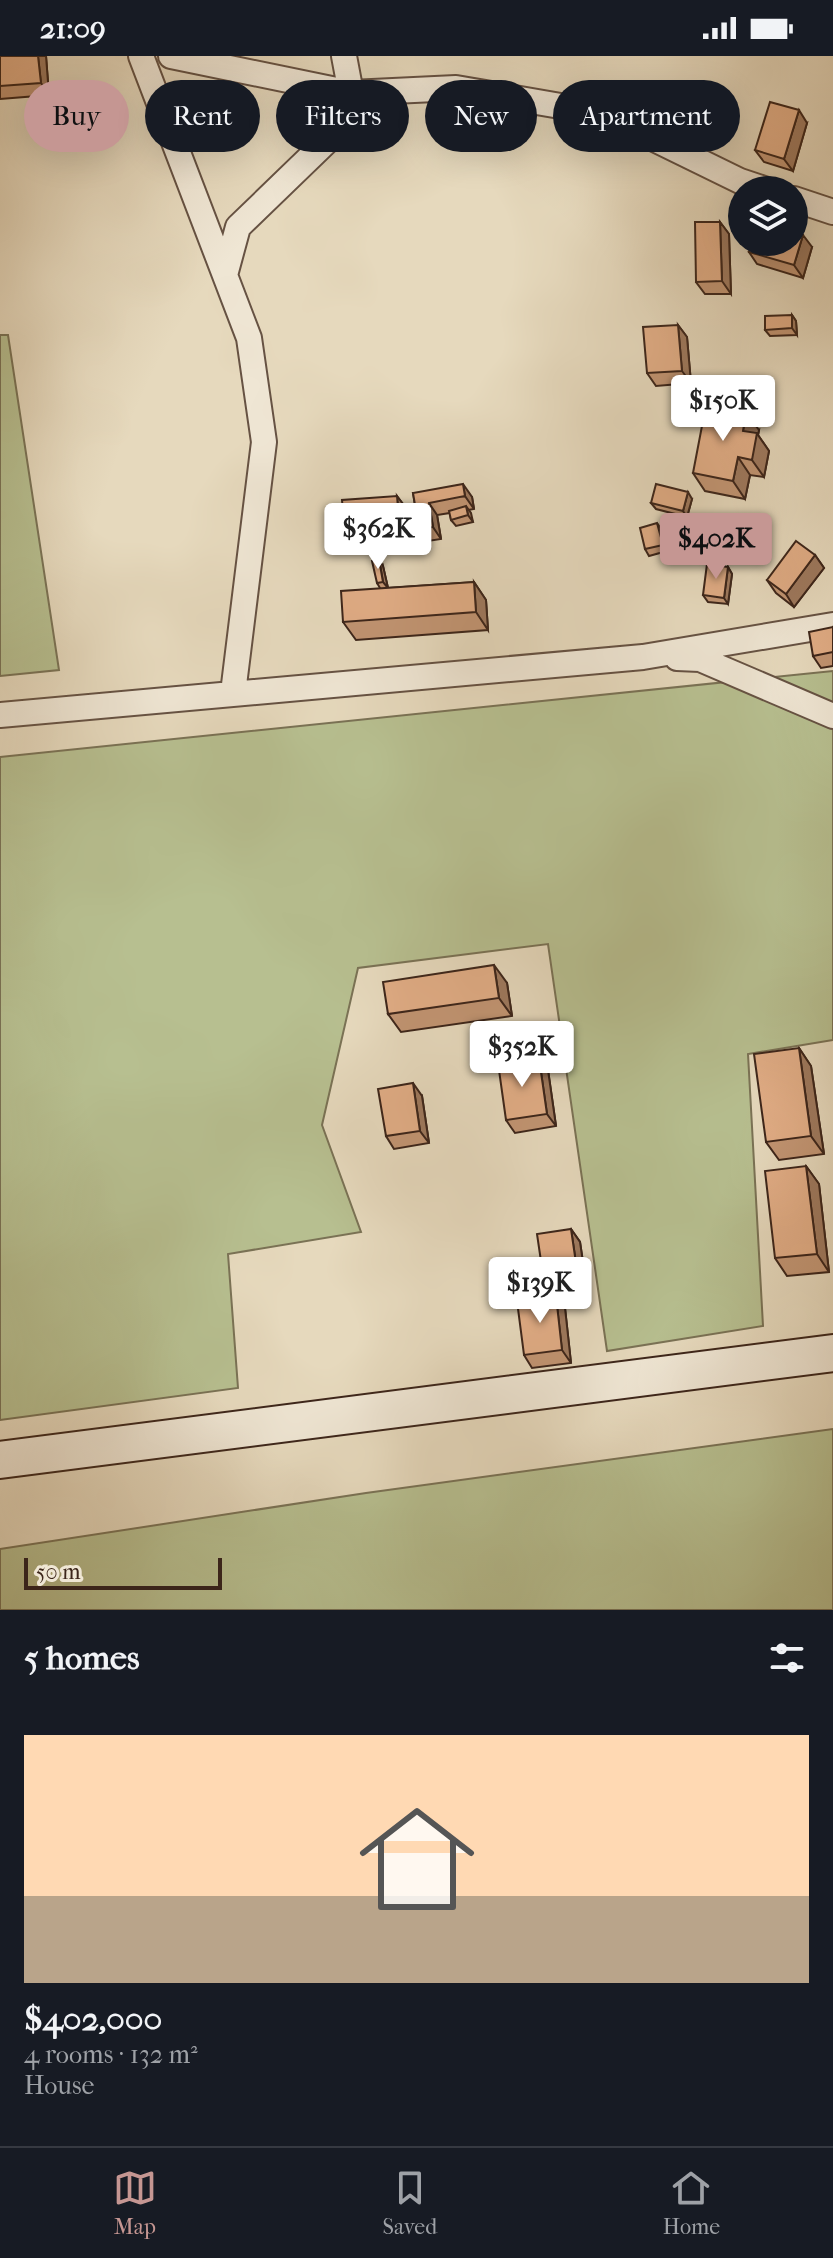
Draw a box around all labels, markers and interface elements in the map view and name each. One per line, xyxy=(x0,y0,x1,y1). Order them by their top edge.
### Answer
text: 21:09 xyxy=(40,11,106,46)
chip: Buy xyxy=(24,80,129,152)
chip: Rent xyxy=(145,80,260,152)
chip: Filters xyxy=(276,80,409,152)
chip: New xyxy=(425,80,537,152)
chip: Apartment xyxy=(553,80,740,152)
map controls xyxy=(728,176,808,256)
button: layers xyxy=(728,176,808,256)
pin: $150K xyxy=(667,375,779,443)
text: $150K xyxy=(689,385,757,416)
pin: $362K xyxy=(322,503,434,571)
text: $362K xyxy=(342,513,414,544)
pin: $402K xyxy=(660,513,772,581)
text: $402K xyxy=(678,523,754,554)
pin: $352K xyxy=(466,1021,578,1089)
text: $352K xyxy=(488,1031,556,1062)
pin: $139K xyxy=(484,1257,596,1325)
text: $139K xyxy=(507,1267,573,1298)
scale bar xyxy=(24,1554,222,1590)
text: 50 m xyxy=(36,1559,81,1585)
icon: filters xyxy=(765,1636,809,1680)
text: 5 homes xyxy=(24,1638,139,1678)
icon: home xyxy=(345,1787,489,1931)
text: $402,000 xyxy=(24,1999,162,2039)
text: 4 rooms · 132 m² xyxy=(24,2039,198,2070)
text: House xyxy=(24,2070,94,2101)
tab: Map xyxy=(113,2166,157,2240)
tab: Saved xyxy=(383,2166,437,2240)
tab: Home xyxy=(663,2166,720,2240)

